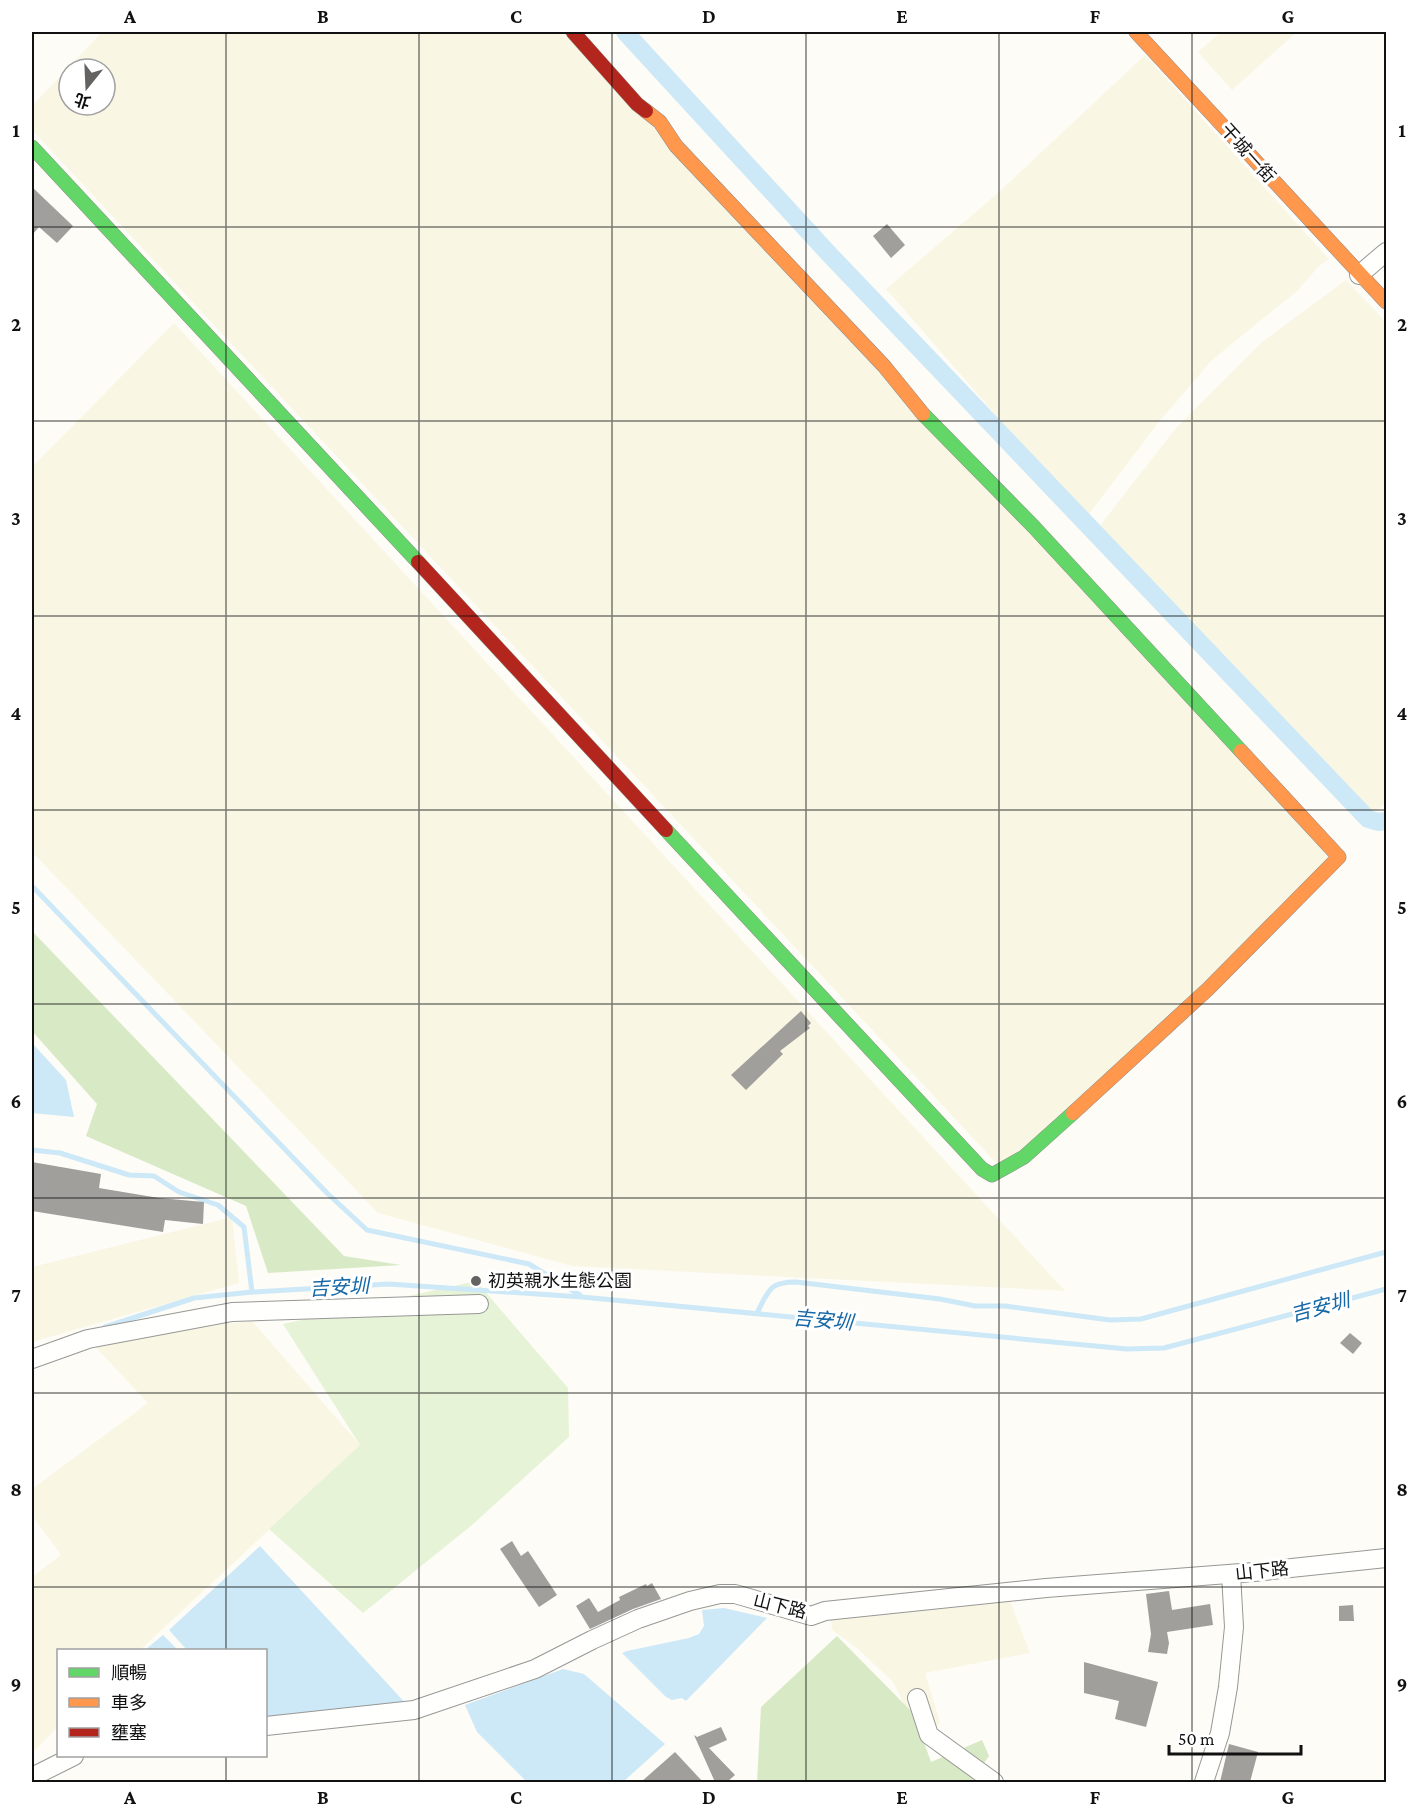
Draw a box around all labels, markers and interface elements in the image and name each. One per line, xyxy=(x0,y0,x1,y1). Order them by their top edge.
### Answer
text: A xyxy=(123,5,137,27)
text: B xyxy=(317,5,329,27)
text: C xyxy=(510,5,522,27)
text: D xyxy=(702,5,716,27)
text: E xyxy=(896,5,908,27)
text: F xyxy=(1090,5,1101,27)
text: G xyxy=(1282,5,1295,27)
north arrow xyxy=(57,57,117,117)
text: 北 xyxy=(72,90,93,111)
text: 1 xyxy=(12,119,20,141)
text: 1 xyxy=(1398,119,1406,141)
street label: 干城一街 xyxy=(1216,120,1280,186)
text: 2 xyxy=(11,313,21,335)
text: 2 xyxy=(1397,313,1407,335)
text: 3 xyxy=(11,507,21,529)
text: 3 xyxy=(1397,507,1407,529)
text: 4 xyxy=(11,702,22,724)
text: 4 xyxy=(1397,702,1408,724)
text: 5 xyxy=(11,896,21,918)
text: 5 xyxy=(1397,896,1407,918)
text: 6 xyxy=(11,1090,21,1112)
text: 6 xyxy=(1397,1090,1407,1112)
place label: 初英親水生態公園 xyxy=(488,1271,632,1291)
water label: 吉安圳 xyxy=(308,1274,373,1300)
marker: 初英親水生態公園 xyxy=(469,1274,483,1288)
text: 7 xyxy=(11,1284,21,1306)
text: 7 xyxy=(1397,1284,1407,1306)
water label: 吉安圳 xyxy=(1288,1288,1355,1325)
water label: 吉安圳 xyxy=(792,1306,857,1334)
text: 8 xyxy=(10,1478,22,1500)
text: 8 xyxy=(1396,1478,1408,1500)
street label: 山下路 xyxy=(1234,1558,1290,1584)
street label: 山下路 xyxy=(751,1590,809,1622)
legend xyxy=(57,1649,267,1757)
text: 順暢 xyxy=(111,1663,147,1683)
text: 9 xyxy=(11,1673,21,1695)
text: 9 xyxy=(1397,1673,1407,1695)
text: 車多 xyxy=(111,1693,147,1713)
scale bar xyxy=(1169,1718,1301,1756)
text: 壅塞 xyxy=(111,1723,147,1743)
text: 50 m xyxy=(1178,1729,1215,1749)
text: A xyxy=(123,1786,137,1808)
text: B xyxy=(317,1786,329,1808)
text: C xyxy=(510,1786,522,1808)
text: D xyxy=(702,1786,716,1808)
text: E xyxy=(896,1786,908,1808)
text: F xyxy=(1090,1786,1101,1808)
text: G xyxy=(1282,1786,1295,1808)

